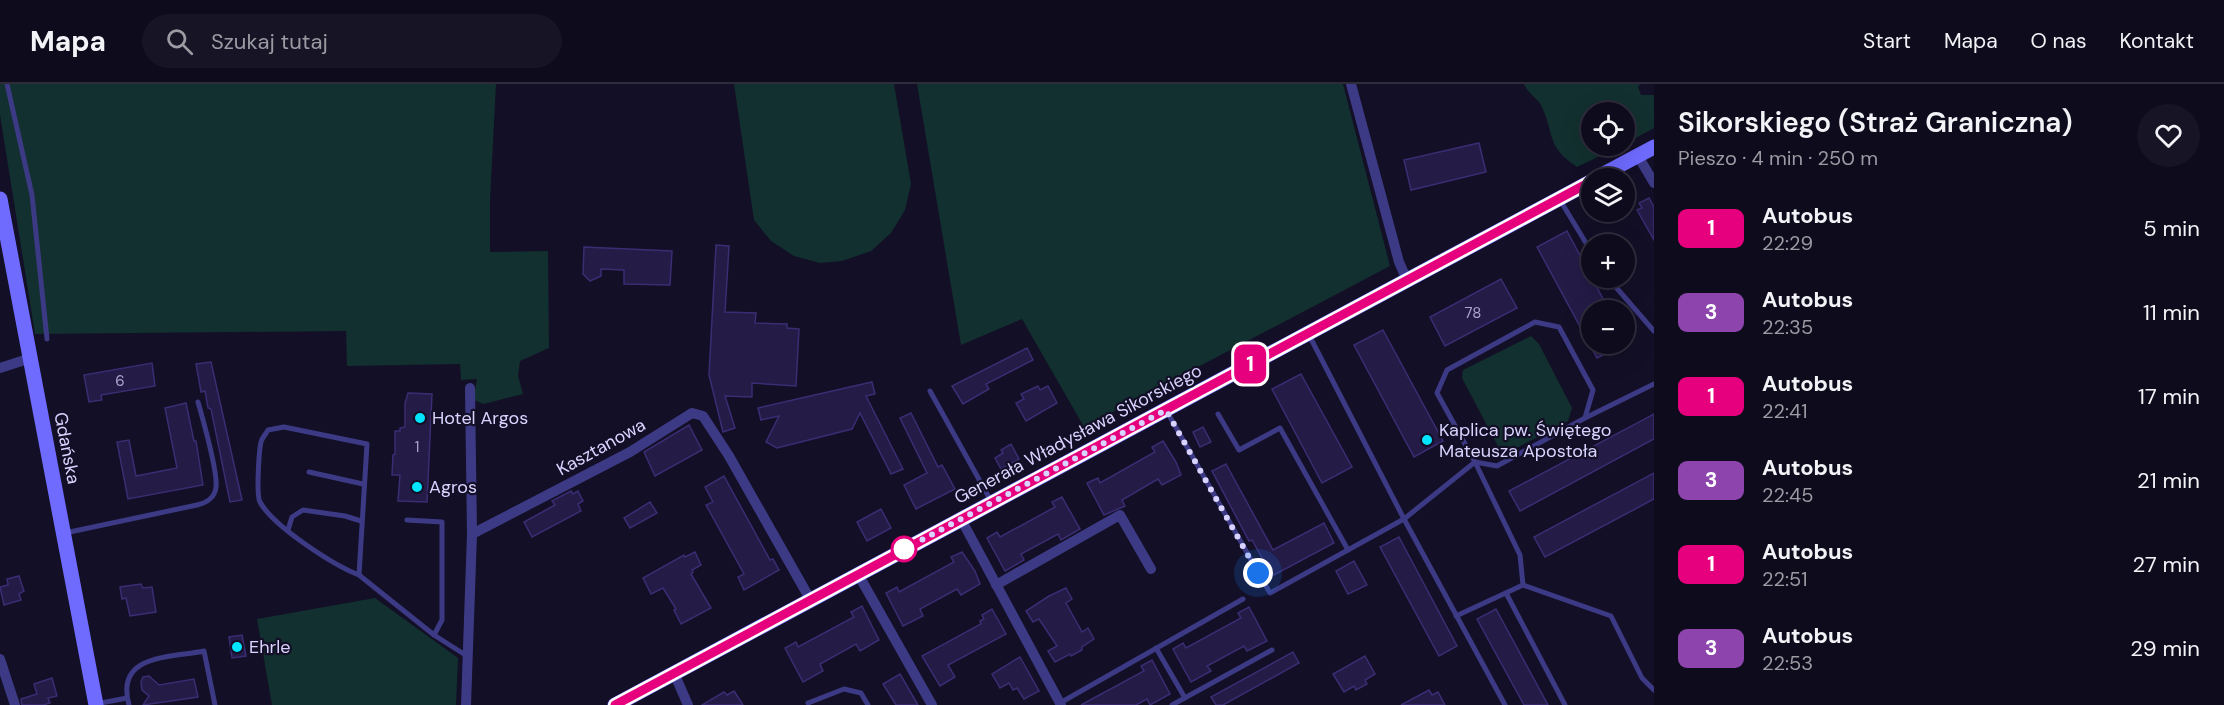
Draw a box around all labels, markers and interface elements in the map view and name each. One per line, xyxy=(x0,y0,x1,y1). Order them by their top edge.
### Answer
search box xyxy=(142,14,562,68)
text: Mapa xyxy=(30,23,106,60)
icon: search xyxy=(163,25,196,58)
text: Szukaj tutaj xyxy=(211,27,328,56)
text: Start xyxy=(1863,27,1911,55)
text: Mapa xyxy=(1944,27,1998,55)
text: O nas xyxy=(2031,27,2086,55)
text: Kontakt xyxy=(2119,27,2194,55)
map controls xyxy=(1581,102,1635,354)
button: locate xyxy=(1581,102,1635,156)
text: Sikorskiego (Straż Graniczna) xyxy=(1678,104,2072,141)
button: heart xyxy=(2137,104,2200,167)
text: Pieszo · 4 min · 250 m xyxy=(1678,145,1878,171)
button: layers xyxy=(1581,168,1635,222)
text: Autobus xyxy=(1762,201,1853,230)
text: 1 xyxy=(1707,214,1715,242)
text: 5 min xyxy=(2143,214,2200,243)
text: 22:29 xyxy=(1762,230,1813,256)
button: + xyxy=(1581,234,1635,288)
text: Autobus xyxy=(1762,285,1853,314)
text: 3 xyxy=(1705,298,1717,326)
text: 11 min xyxy=(2143,298,2200,327)
button: − xyxy=(1581,300,1635,354)
house number: 78 xyxy=(1465,303,1481,323)
text: 22:35 xyxy=(1762,314,1813,340)
line badge: 1 xyxy=(1230,344,1270,384)
text: 1 xyxy=(1246,350,1254,378)
street label: Generała Władysława Sikorskiego xyxy=(950,358,1206,510)
text: Autobus xyxy=(1762,369,1853,398)
house number: 6 xyxy=(115,371,125,391)
text: 1 xyxy=(1707,382,1715,410)
text: 17 min xyxy=(2138,382,2200,411)
text: 22:41 xyxy=(1762,398,1807,424)
place label: Hotel Argos xyxy=(432,406,528,430)
street label: Gdańska xyxy=(48,410,86,486)
marker: Hotel Argos xyxy=(413,411,427,425)
street label: Kasztanowa xyxy=(552,413,650,481)
place label: Kaplica pw. Świętego Mateusza Apostoła xyxy=(1439,418,1612,463)
marker: Kaplica pw. Świętego Mateusza Apostoła xyxy=(1420,433,1434,447)
house number: 1 xyxy=(415,437,419,457)
text: Autobus xyxy=(1762,453,1853,482)
text: 3 xyxy=(1705,466,1717,494)
text: 21 min xyxy=(2137,466,2200,495)
place label: Agros xyxy=(429,475,477,499)
marker: Agros xyxy=(410,480,424,494)
text: 22:45 xyxy=(1762,482,1813,508)
unlabelled marker xyxy=(891,536,917,562)
text: Autobus xyxy=(1762,537,1853,566)
text: 1 xyxy=(1707,550,1715,578)
text: 27 min xyxy=(2133,550,2200,579)
your location xyxy=(1243,558,1273,588)
text: 22:51 xyxy=(1762,566,1808,592)
text: Autobus xyxy=(1762,621,1853,650)
text: 3 xyxy=(1705,634,1717,662)
text: 29 min xyxy=(2130,634,2200,663)
place label: Ehrle xyxy=(249,635,290,659)
marker: Ehrle xyxy=(230,640,244,654)
text: 22:53 xyxy=(1762,650,1813,676)

